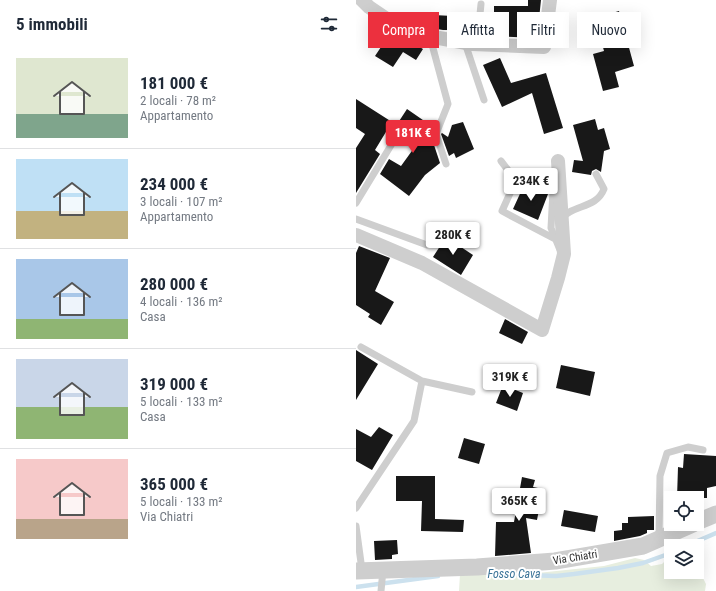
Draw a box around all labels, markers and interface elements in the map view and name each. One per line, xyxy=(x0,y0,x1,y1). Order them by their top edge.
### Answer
chip: Compra xyxy=(368,12,439,48)
chip: Affitta xyxy=(447,12,509,48)
chip: Filtri xyxy=(517,12,569,48)
chip: Nuovo xyxy=(577,12,641,48)
icon: filters xyxy=(318,13,340,35)
text: 5 immobili xyxy=(16,14,88,34)
text: 181 000 € xyxy=(140,73,208,93)
icon: home xyxy=(48,74,96,122)
text: 2 locali · 78 m² xyxy=(140,93,216,108)
text: Appartamento xyxy=(140,108,213,123)
pin: 181K € xyxy=(380,120,446,154)
text: 181K € xyxy=(395,125,431,140)
pin: 234K € xyxy=(498,168,564,202)
text: 234K € xyxy=(513,173,549,188)
text: 234 000 € xyxy=(140,174,208,194)
icon: home xyxy=(48,175,96,223)
text: 3 locali · 107 m² xyxy=(140,194,223,209)
text: Appartamento xyxy=(140,209,213,224)
pin: 280K € xyxy=(420,222,486,256)
text: 280K € xyxy=(435,227,471,242)
text: 280 000 € xyxy=(140,274,208,294)
icon: home xyxy=(48,275,96,323)
text: 4 locali · 136 m² xyxy=(140,294,223,309)
text: Casa xyxy=(140,309,166,324)
pin: 319K € xyxy=(477,364,543,398)
text: 319K € xyxy=(492,369,528,384)
text: 319 000 € xyxy=(140,374,208,394)
icon: home xyxy=(48,375,96,423)
text: 5 locali · 133 m² xyxy=(140,394,223,409)
text: Casa xyxy=(140,409,166,424)
text: 365 000 € xyxy=(140,474,208,494)
icon: home xyxy=(48,475,96,523)
pin: 365K € xyxy=(486,488,552,522)
map controls xyxy=(664,491,704,579)
button: locate xyxy=(664,491,704,531)
text: 365K € xyxy=(501,493,537,508)
text: 5 locali · 133 m² xyxy=(140,494,223,509)
text: Via Chiatri xyxy=(140,509,193,524)
button: layers xyxy=(664,539,704,579)
street label: Via Chiatri xyxy=(552,548,598,567)
water label: Fosso Cava xyxy=(487,567,541,581)

